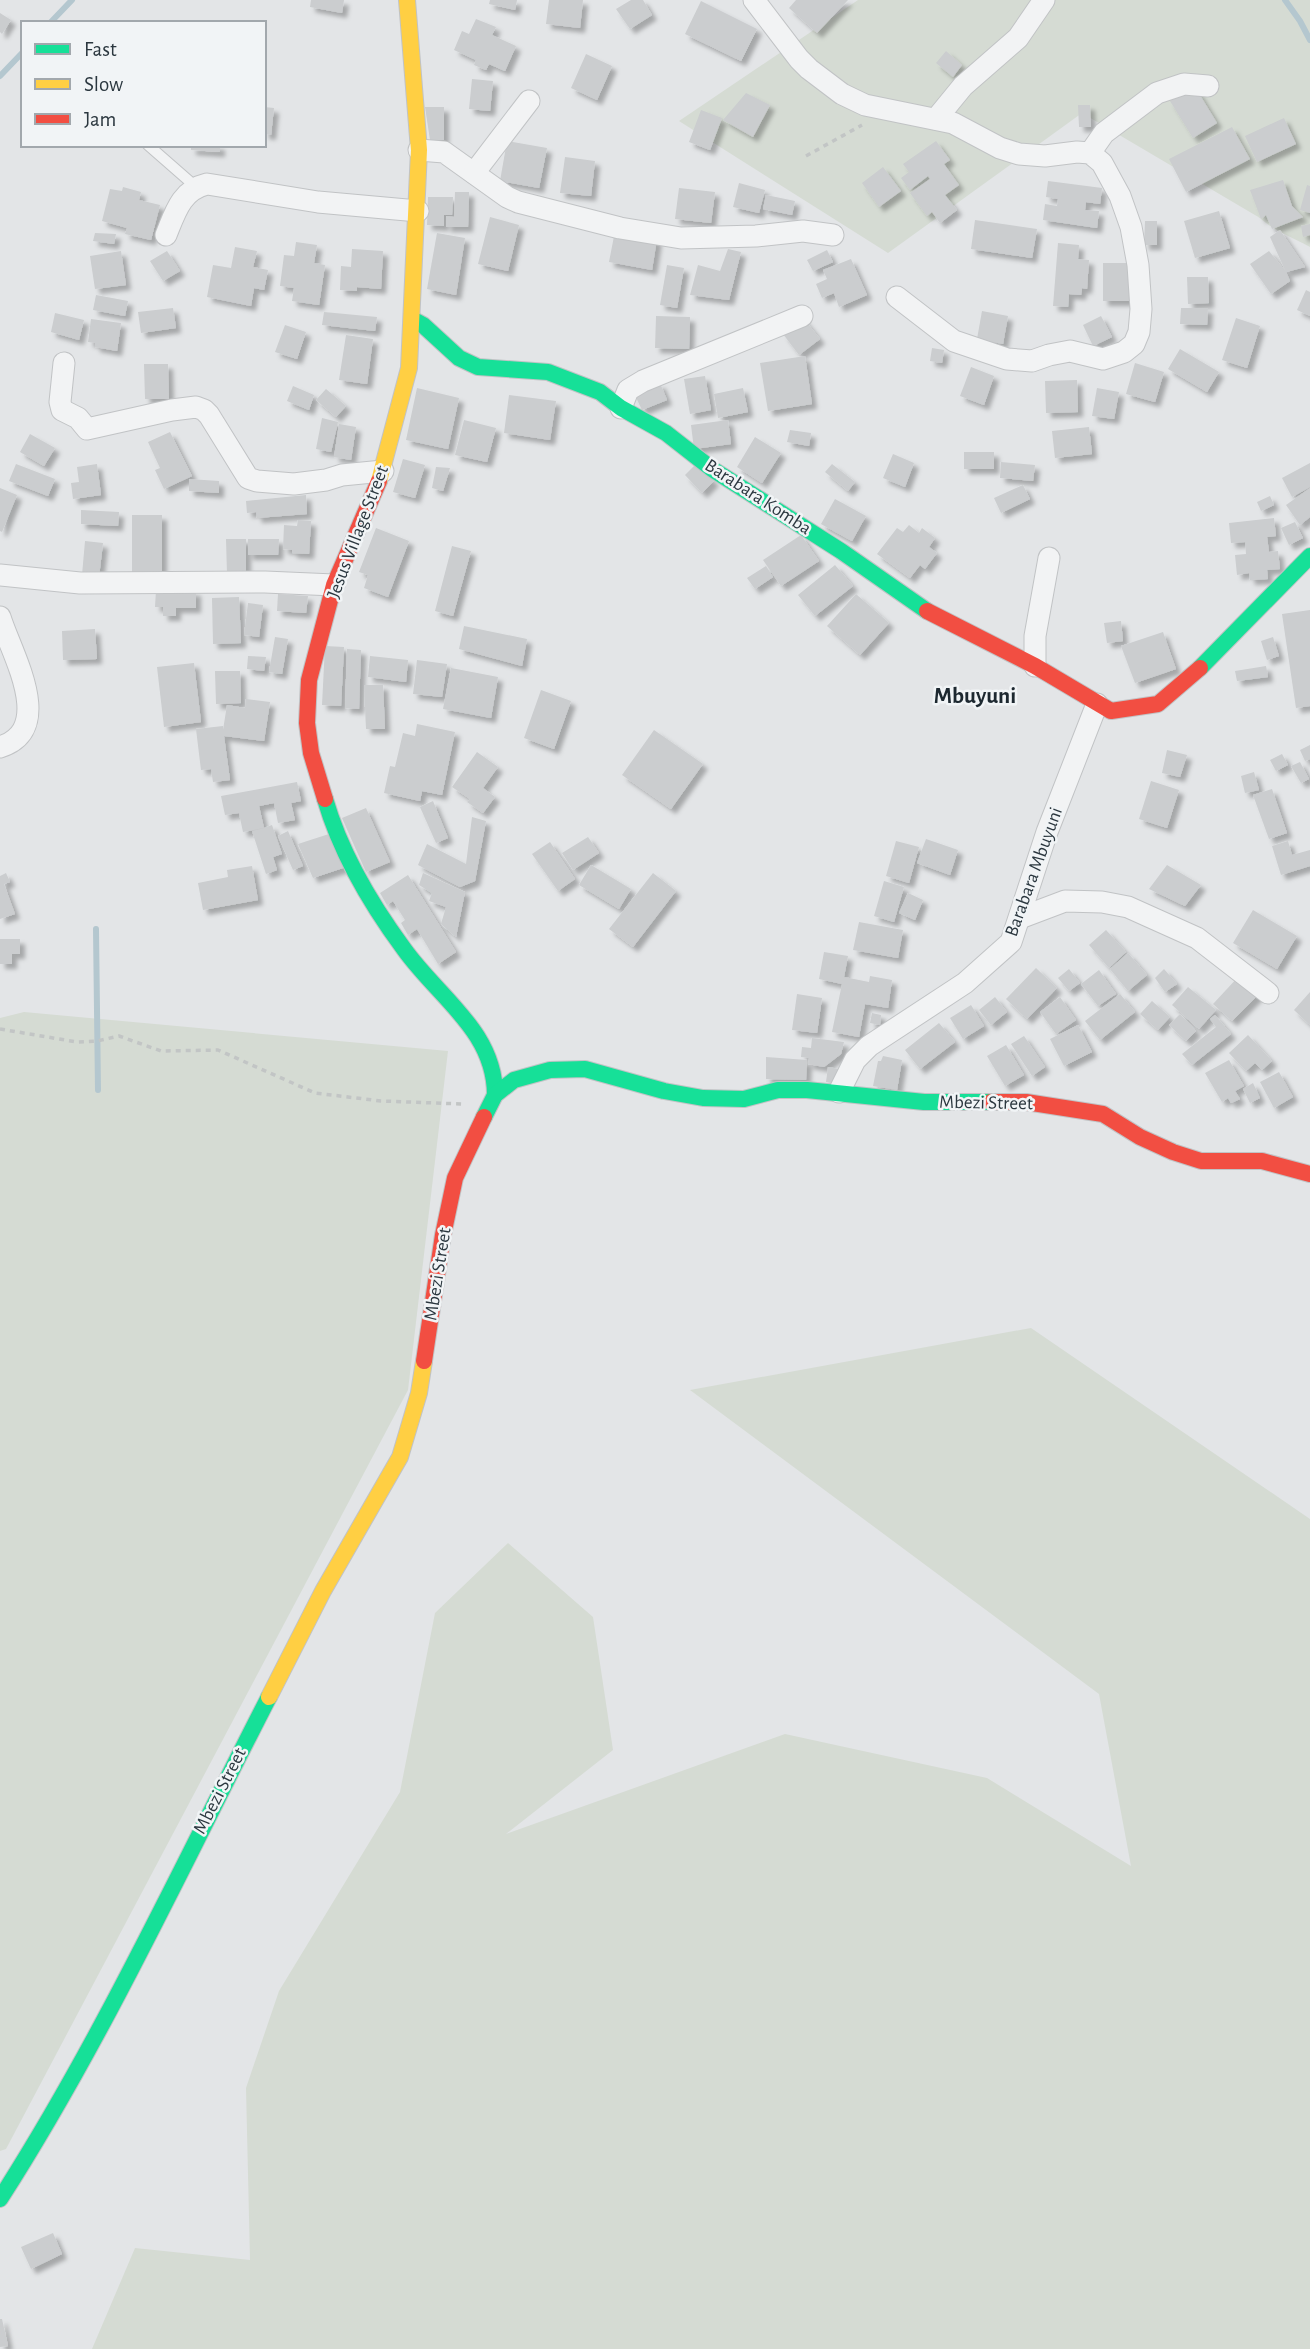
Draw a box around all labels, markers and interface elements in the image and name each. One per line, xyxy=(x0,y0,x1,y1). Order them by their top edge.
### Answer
legend xyxy=(21,21,266,147)
text: Fast xyxy=(84,39,117,60)
text: Slow xyxy=(84,74,123,95)
text: Jam xyxy=(84,109,116,130)
street label: Barabara Komba xyxy=(701,456,815,538)
street label: Jesus Village Street xyxy=(324,463,392,601)
district label: Mbuyuni xyxy=(934,685,1016,708)
street label: Barabara Mbuyuni xyxy=(1002,805,1066,939)
street label: Mbezi Street xyxy=(939,1093,1033,1113)
street label: Mbezi Street xyxy=(421,1226,455,1322)
street label: Mbezi Street xyxy=(190,1745,250,1837)

